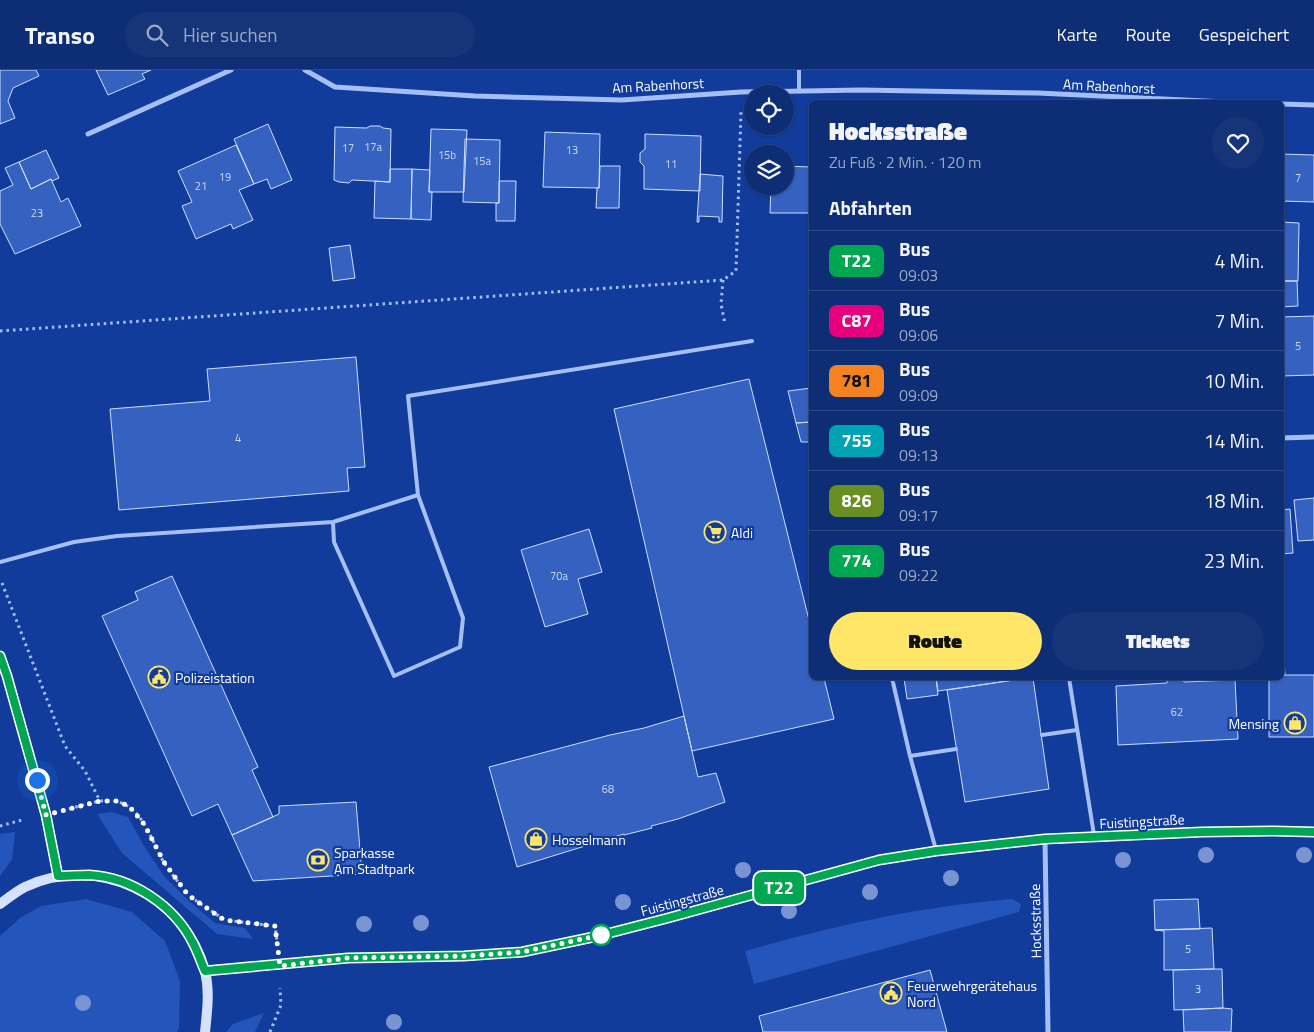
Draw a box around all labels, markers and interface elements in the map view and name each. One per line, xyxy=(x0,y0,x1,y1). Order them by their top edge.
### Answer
search box xyxy=(125,12,475,57)
text: Transo xyxy=(25,17,95,53)
text: Hier suchen xyxy=(183,20,277,49)
icon: search xyxy=(143,21,171,49)
text: Karte xyxy=(1056,21,1097,48)
text: Route xyxy=(1125,21,1171,48)
text: Gespeichert xyxy=(1199,21,1289,48)
street label: Am Rabenhorst xyxy=(612,72,705,98)
street label: Am Rabenhorst xyxy=(1063,73,1156,99)
map controls xyxy=(744,85,794,195)
button: locate xyxy=(744,85,794,135)
text: Hocksstraße xyxy=(829,113,967,149)
button: heart xyxy=(1212,117,1264,169)
house number: 17a xyxy=(364,139,382,155)
house number: 17 xyxy=(342,140,354,156)
house number: 13 xyxy=(566,142,578,158)
button: layers xyxy=(744,145,794,195)
house number: 15b xyxy=(438,147,456,163)
text: Zu Fuß · 2 Min. · 120 m xyxy=(829,150,982,174)
house number: 15a xyxy=(473,153,491,169)
house number: 11 xyxy=(665,156,677,172)
house number: 19 xyxy=(219,169,231,185)
house number: 7 xyxy=(1295,170,1301,186)
house number: 21 xyxy=(195,178,207,194)
text: Abfahrten xyxy=(829,193,912,222)
house number: 23 xyxy=(31,205,43,221)
text: Bus xyxy=(899,234,930,263)
text: 4 Min. xyxy=(1215,246,1264,275)
text: T22 xyxy=(842,247,871,274)
text: 09:03 xyxy=(899,263,938,287)
text: Bus xyxy=(899,294,930,323)
text: 7 Min. xyxy=(1215,306,1264,335)
text: C87 xyxy=(842,307,871,334)
text: 09:06 xyxy=(899,323,938,347)
house number: 5 xyxy=(1295,338,1301,354)
text: Bus xyxy=(899,354,930,383)
text: 10 Min. xyxy=(1204,366,1264,395)
text: 781 xyxy=(841,367,872,394)
text: 09:09 xyxy=(899,383,938,407)
text: Bus xyxy=(899,414,930,443)
text: 14 Min. xyxy=(1204,426,1264,455)
text: 755 xyxy=(841,427,872,454)
house number: 4 xyxy=(235,430,241,446)
text: 09:13 xyxy=(899,443,938,467)
text: Bus xyxy=(899,474,930,503)
text: 18 Min. xyxy=(1204,486,1264,515)
text: 826 xyxy=(841,487,872,514)
text: 09:17 xyxy=(899,503,938,527)
supermarket icon: Aldi xyxy=(703,520,727,544)
place label: Aldi xyxy=(731,522,753,543)
text: Bus xyxy=(899,534,930,563)
text: 23 Min. xyxy=(1204,546,1264,575)
text: 774 xyxy=(841,547,872,574)
text: 09:22 xyxy=(899,563,938,587)
house number: 70a xyxy=(550,568,568,584)
button: Route xyxy=(829,612,1042,670)
button: Tickets xyxy=(1052,612,1264,670)
public building icon: Polizeistation xyxy=(147,665,171,689)
place label: Polizeistation xyxy=(175,667,255,688)
house number: 62 xyxy=(1171,704,1183,720)
shop icon: Mensing xyxy=(1283,711,1307,735)
place label: Mensing xyxy=(1228,713,1279,734)
your location xyxy=(25,768,50,793)
house number: 68 xyxy=(602,781,614,797)
street label: Fuistingstraße xyxy=(1099,808,1185,834)
shop icon: Hosselmann xyxy=(524,827,548,851)
place label: Hosselmann xyxy=(552,829,626,850)
place label: Sparkasse Am Stadtpark xyxy=(334,842,415,879)
bank icon: Sparkasse Am Stadtpark xyxy=(306,848,330,872)
line badge: T22 xyxy=(750,872,808,904)
text: T22 xyxy=(764,874,794,901)
street label: Fuistingstraße xyxy=(638,879,726,921)
street label: Hocksstraße xyxy=(1024,884,1046,958)
unlabelled marker xyxy=(590,924,612,946)
house number: 5 xyxy=(1185,941,1191,957)
place label: Feuerwehrgerätehaus Nord xyxy=(907,975,1037,1012)
public building icon: Feuerwehrgerätehaus Nord xyxy=(879,981,903,1005)
house number: 3 xyxy=(1195,981,1201,997)

